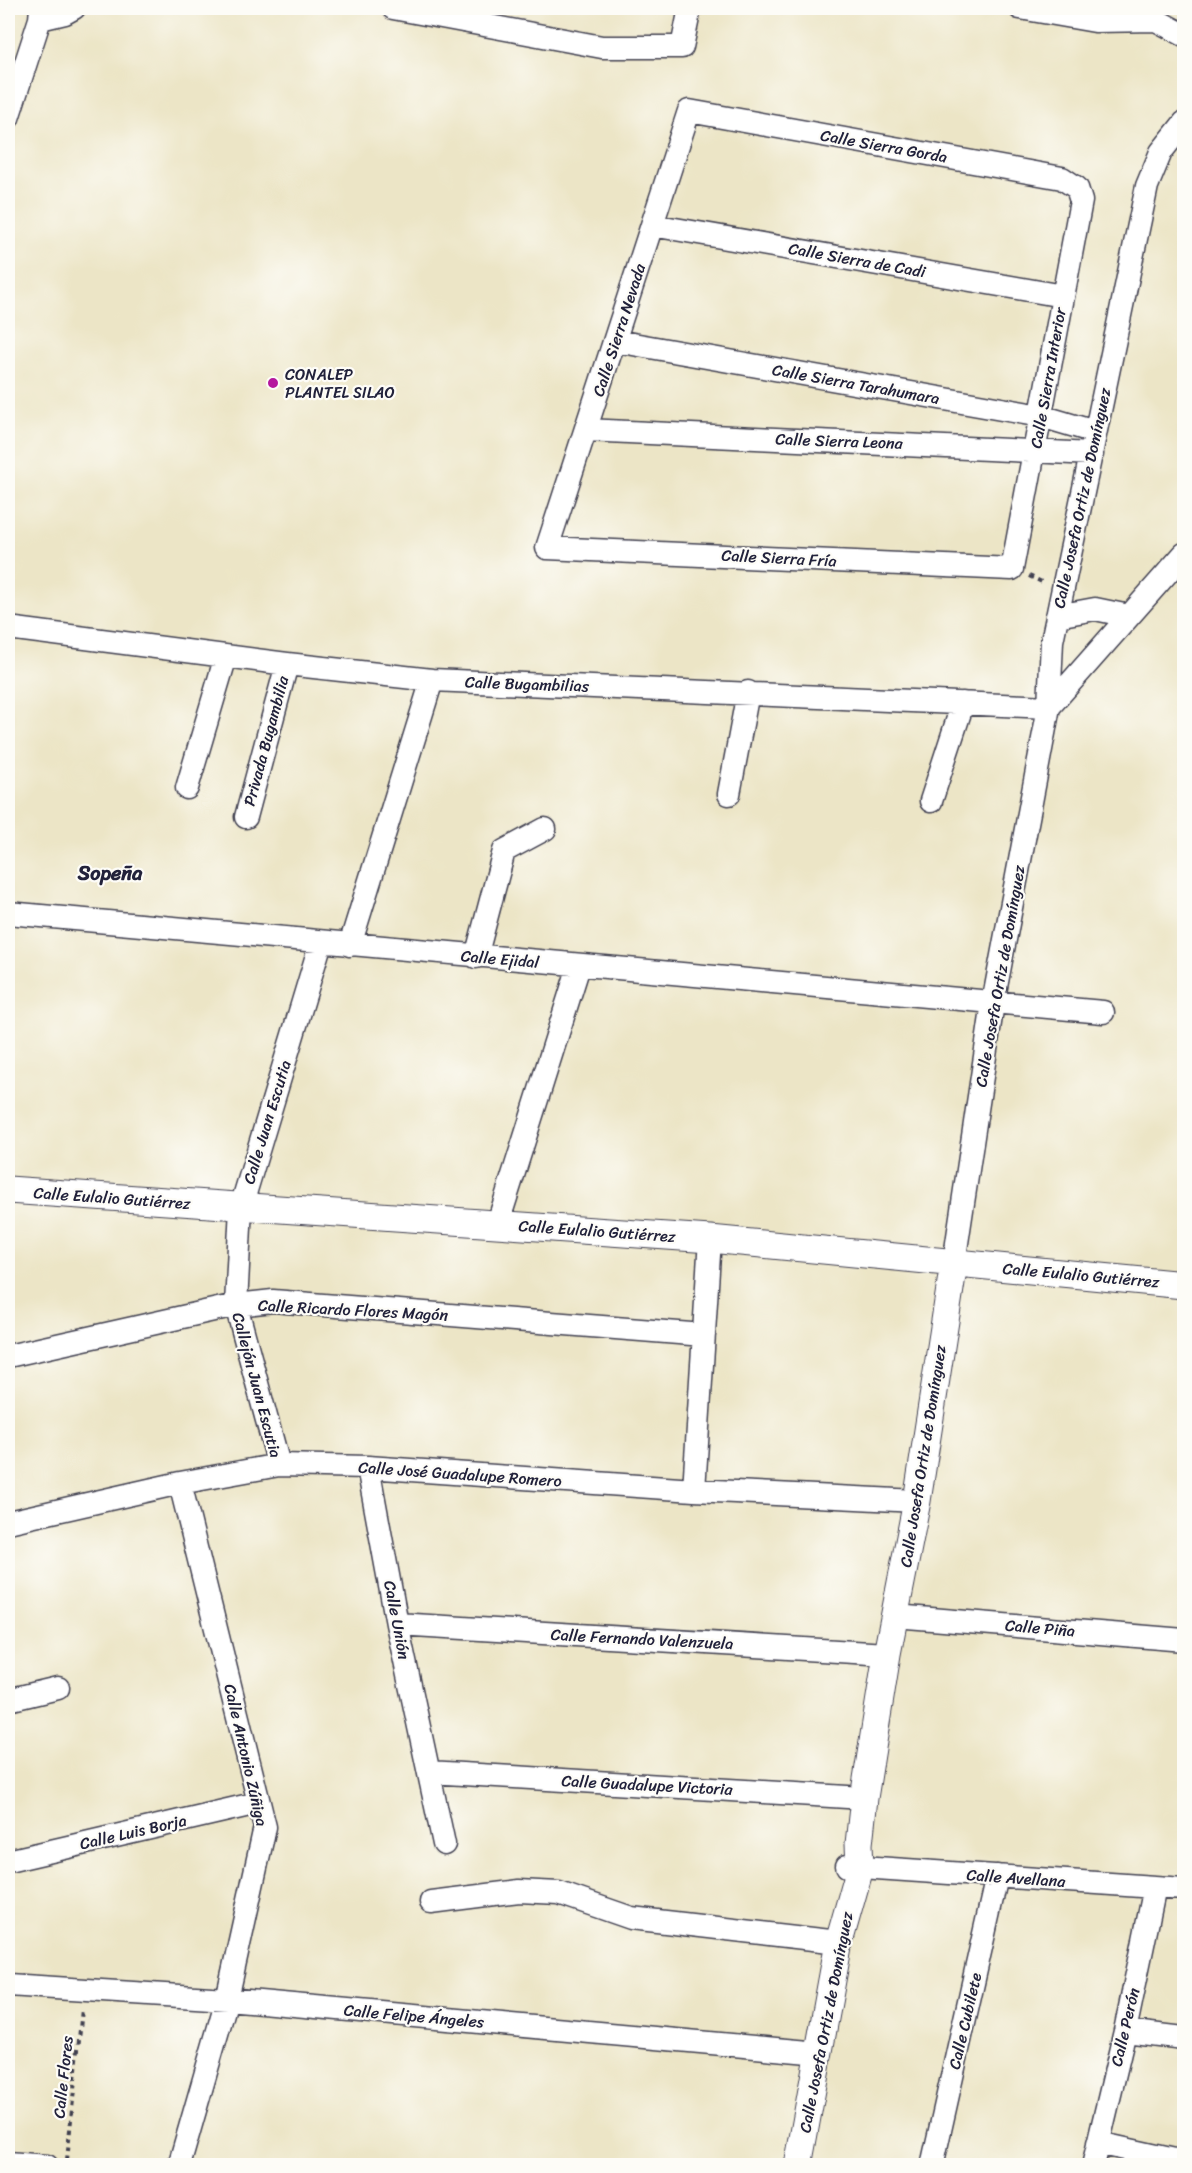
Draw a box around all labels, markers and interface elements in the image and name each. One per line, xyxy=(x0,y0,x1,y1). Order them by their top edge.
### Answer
street label: Calle Sierra Gorda xyxy=(818,121,950,171)
street label: Calle Sierra de Cadi xyxy=(786,234,928,286)
street label: Calle Sierra Nevada xyxy=(584,259,654,400)
street label: Calle Sierra Interior xyxy=(1021,304,1075,451)
street label: Calle Sierra Tarahumara xyxy=(770,355,942,413)
place label: CONALEP PLANTEL SILAO xyxy=(285,360,395,407)
marker: CONALEP PLANTEL SILAO xyxy=(266,376,280,390)
street label: Calle Josefa Ortiz de Domínguez xyxy=(1044,385,1120,611)
street label: Calle Sierra Leona xyxy=(775,424,904,458)
street label: Calle Sierra Fría xyxy=(721,541,837,575)
street label: Calle Bugambilias xyxy=(464,667,590,701)
street label: Privada Bugambilia xyxy=(235,672,298,809)
district label: Sopeña xyxy=(77,856,143,891)
street label: Calle Josefa Ortiz de Domínguez xyxy=(966,862,1034,1089)
street label: Calle Ejidal xyxy=(460,941,541,977)
street label: Calle Juan Escutia xyxy=(234,1056,300,1188)
street label: Calle Eulalio Gutiérrez xyxy=(33,1178,192,1218)
street label: Calle Eulalio Gutiérrez xyxy=(518,1211,677,1251)
street label: Calle Eulalio Gutiérrez xyxy=(1001,1254,1161,1296)
street label: Calle Ricardo Flores Magón xyxy=(257,1291,449,1329)
street label: Callejón Juan Escutia xyxy=(224,1309,290,1461)
street label: Calle Josefa Ortiz de Domínguez xyxy=(891,1342,955,1569)
street label: Calle José Guadalupe Romero xyxy=(357,1452,563,1496)
street label: Calle Unión xyxy=(375,1578,419,1662)
street label: Calle Piña xyxy=(1004,1611,1076,1645)
street label: Calle Fernando Valenzuela xyxy=(550,1620,734,1658)
street label: Calle Antonio Zúñiga xyxy=(216,1681,276,1829)
street label: Calle Guadalupe Victoria xyxy=(561,1766,734,1804)
street label: Calle Luis Borja xyxy=(77,1806,189,1858)
street label: Calle Avellana xyxy=(966,1860,1067,1896)
street label: Calle Josefa Ortiz de Domínguez xyxy=(790,1908,862,2135)
street label: Calle Cubilete xyxy=(940,1969,990,2072)
street label: Calle Perón xyxy=(1102,1984,1148,2069)
street label: Calle Felipe Ángeles xyxy=(343,1995,486,2037)
street label: Calle Flores xyxy=(44,2034,82,2120)

